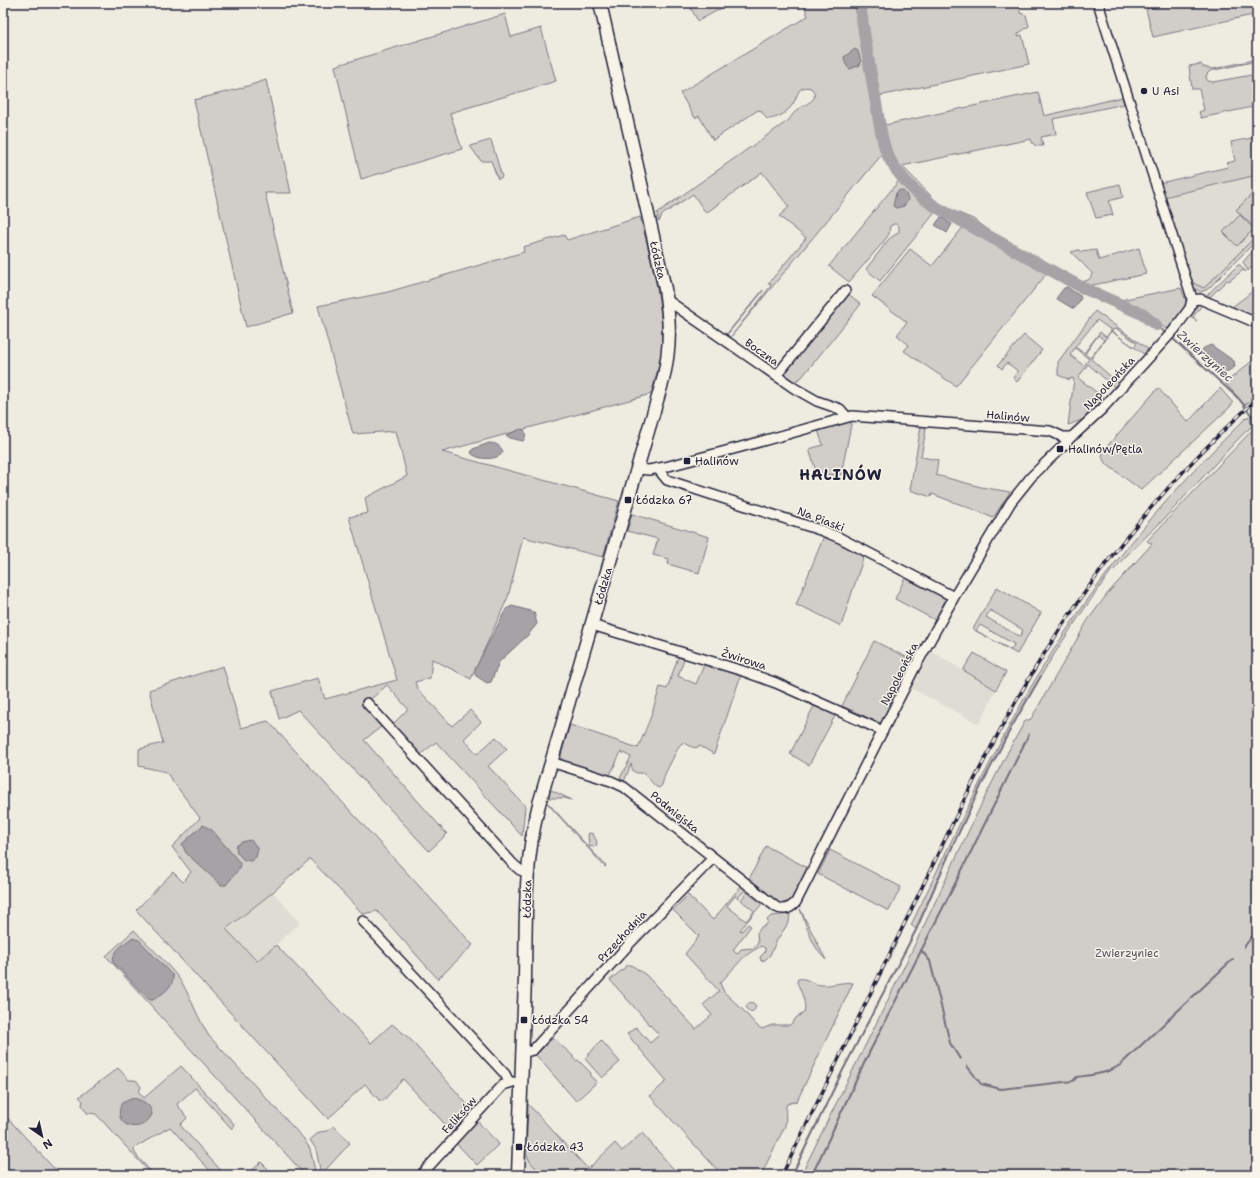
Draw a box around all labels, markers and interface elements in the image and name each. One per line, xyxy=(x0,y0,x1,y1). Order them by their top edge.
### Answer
place label: U Asi xyxy=(1152,84,1179,99)
marker: U Asi xyxy=(1139,86,1149,96)
street label: Łódzka xyxy=(646,239,669,281)
water label: Zwierzyniec xyxy=(1174,327,1236,385)
street label: Boczna xyxy=(742,335,782,370)
street label: Napoleońska xyxy=(1080,353,1138,414)
street label: Halinów xyxy=(986,407,1031,426)
place label: Halinów/Pętla xyxy=(1068,442,1143,457)
marker: Halinów/Pętla xyxy=(1055,444,1065,454)
place label: Halinów xyxy=(695,454,739,469)
marker: Halinów xyxy=(682,456,692,466)
district label: HALINÓW xyxy=(799,464,883,485)
place label: Łódzka 67 xyxy=(635,493,693,508)
marker: Łódzka 67 xyxy=(623,495,633,505)
street label: Na Piaski xyxy=(795,504,847,535)
street label: Łódzka xyxy=(591,565,616,608)
street label: Napoleońska xyxy=(877,640,922,708)
street label: Żwirowa xyxy=(720,645,768,674)
street label: Podmiejska xyxy=(647,788,702,837)
street label: Łódzka xyxy=(520,879,535,919)
street label: Przechodnia xyxy=(595,907,650,965)
park label: Zwierzyniec xyxy=(1095,946,1159,961)
place label: Łódzka 54 xyxy=(531,1013,589,1028)
marker: Łódzka 54 xyxy=(519,1015,529,1025)
street label: Feliksów xyxy=(439,1093,480,1137)
north arrow xyxy=(22,1116,62,1156)
text: N xyxy=(39,1135,55,1153)
place label: Łódzka 43 xyxy=(526,1140,584,1155)
marker: Łódzka 43 xyxy=(514,1142,524,1152)

